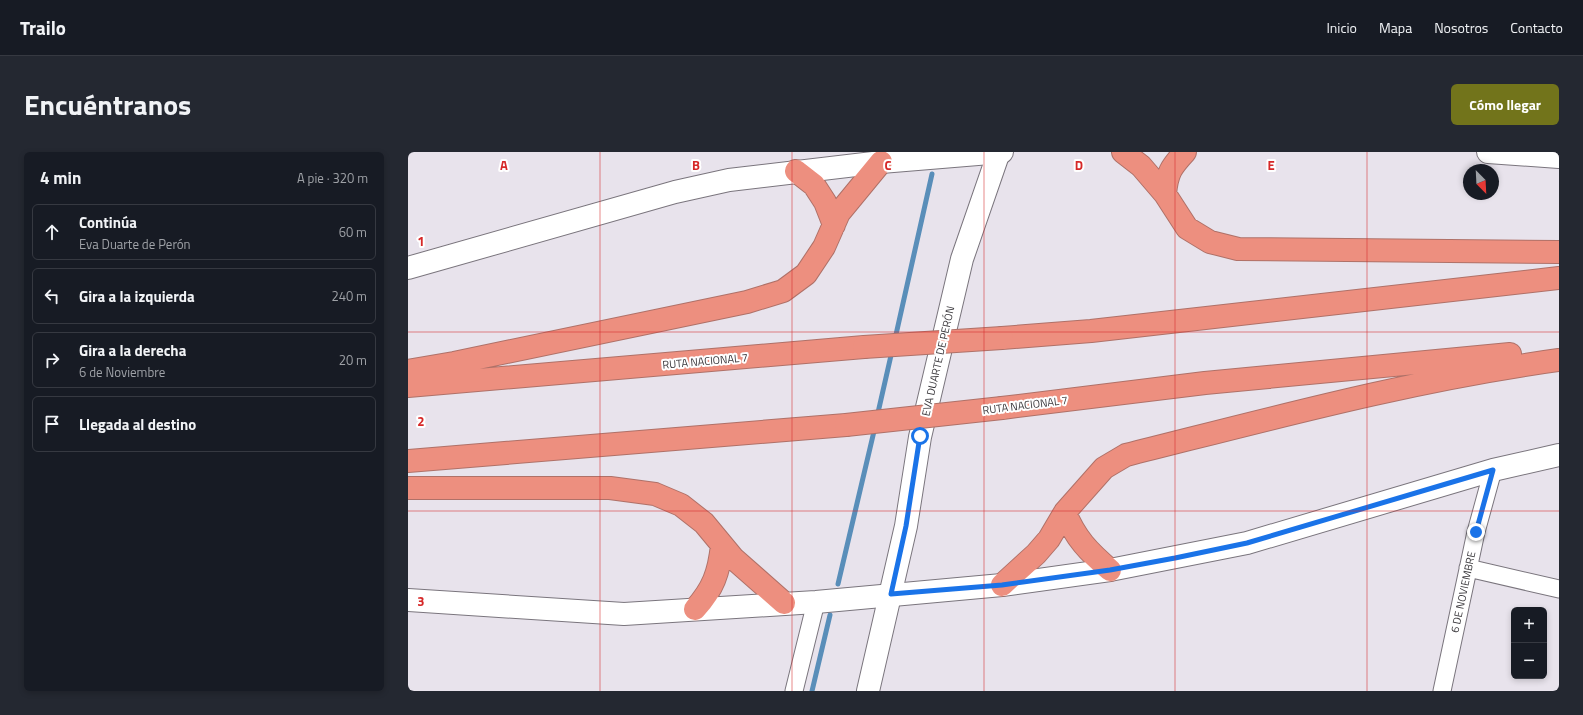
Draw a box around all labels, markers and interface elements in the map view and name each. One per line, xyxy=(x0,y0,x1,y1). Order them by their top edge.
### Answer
text: Trailo xyxy=(20,13,66,42)
text: Inicio xyxy=(1326,17,1357,38)
text: Mapa xyxy=(1379,17,1412,38)
text: Nosotros xyxy=(1434,17,1488,38)
text: Contacto xyxy=(1510,17,1563,38)
text: Encuéntranos xyxy=(24,83,191,126)
button: Cómo llegar xyxy=(1451,84,1559,125)
text: A xyxy=(500,155,508,175)
text: B xyxy=(692,155,700,175)
text: C xyxy=(884,155,892,175)
text: D xyxy=(1075,155,1083,175)
text: E xyxy=(1267,155,1275,175)
north arrow xyxy=(1463,164,1499,200)
text: 4 min xyxy=(40,165,81,191)
text: A pie · 320 m xyxy=(297,168,368,188)
text: Continúa xyxy=(79,211,137,234)
icon: ahead xyxy=(41,221,63,243)
text: 60 m xyxy=(339,222,367,242)
text: 1 xyxy=(417,231,425,251)
text: Eva Duarte de Perón xyxy=(79,234,191,254)
icon: left xyxy=(41,285,63,307)
text: Gira a la izquierda xyxy=(79,285,195,308)
text: 240 m xyxy=(331,286,367,306)
street label: EVA DUARTE DE PERÓN xyxy=(918,304,958,418)
text: Gira a la derecha xyxy=(79,339,186,362)
icon: right xyxy=(41,349,63,371)
street label: RUTA NACIONAL 7 xyxy=(662,349,748,373)
text: 20 m xyxy=(339,350,367,370)
text: 6 de Noviembre xyxy=(79,362,165,382)
street label: RUTA NACIONAL 7 xyxy=(981,392,1069,418)
text: 2 xyxy=(417,411,425,431)
icon: arrive xyxy=(41,413,63,435)
text: Llegada al destino xyxy=(79,413,196,436)
route start xyxy=(911,427,929,445)
route end xyxy=(1467,523,1485,541)
street label: 6 DE NOVIEMBRE xyxy=(1447,550,1479,634)
text: 3 xyxy=(417,591,425,611)
map controls xyxy=(1511,607,1547,679)
button: + xyxy=(1511,607,1547,643)
button: − xyxy=(1511,643,1547,679)

